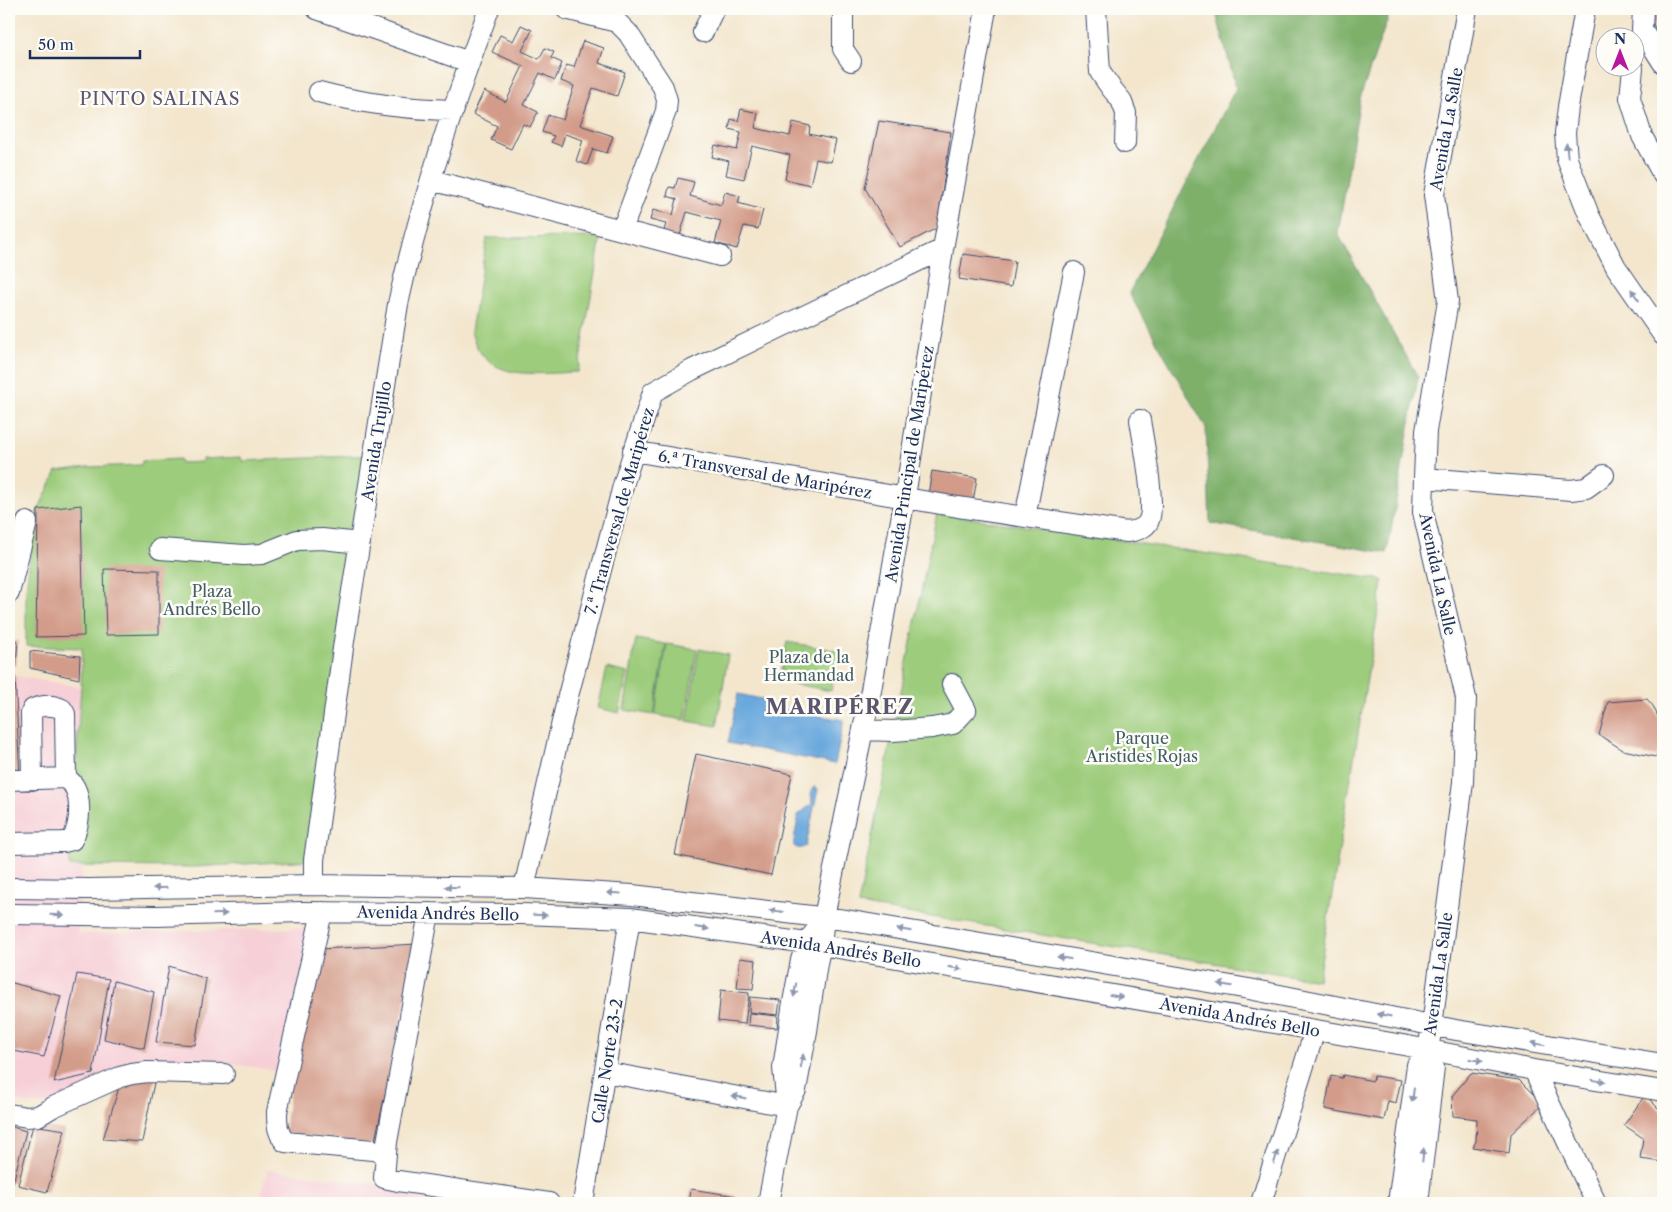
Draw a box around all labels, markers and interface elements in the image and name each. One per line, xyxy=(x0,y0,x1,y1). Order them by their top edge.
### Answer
scale bar xyxy=(30,28,140,60)
north arrow xyxy=(1594,28,1644,78)
text: N xyxy=(1614,30,1626,48)
text: 50 m xyxy=(38,35,74,54)
street label: Avenida La Salle xyxy=(1425,66,1467,193)
district label: PINTO SALINAS xyxy=(80,88,240,110)
one-way arrow xyxy=(1562,141,1570,157)
one-way arrow xyxy=(1630,288,1640,302)
street label: Avenida Principal de Maripérez xyxy=(880,344,938,585)
street label: Avenida Trujillo xyxy=(356,379,395,503)
street label: 7.ª Transversal de Maripérez xyxy=(580,405,658,617)
street label: 6.ª Transversal de Maripérez xyxy=(656,445,874,503)
street label: Avenida La Salle xyxy=(1415,510,1461,637)
park label: Plaza Andrés Bello xyxy=(162,581,261,619)
park label: Plaza de la Hermandad xyxy=(764,647,854,685)
district label: MARIPÉREZ xyxy=(766,694,914,719)
park label: Parque Arístides Rojas xyxy=(1085,728,1198,766)
one-way arrow xyxy=(444,882,460,890)
one-way arrow xyxy=(152,884,168,892)
one-way arrow xyxy=(606,889,622,897)
street label: Avenida Andrés Bello xyxy=(356,902,520,924)
one-way arrow xyxy=(767,907,783,915)
one-way arrow xyxy=(212,910,228,918)
one-way arrow xyxy=(50,911,66,919)
one-way arrow xyxy=(532,911,548,919)
street label: Avenida La Salle xyxy=(1419,911,1457,1038)
one-way arrow xyxy=(694,924,710,932)
street label: Avenida Andrés Bello xyxy=(758,926,923,972)
one-way arrow xyxy=(896,926,912,934)
one-way arrow xyxy=(1056,954,1072,962)
one-way arrow xyxy=(948,965,964,973)
one-way arrow xyxy=(1216,980,1232,988)
one-way arrow xyxy=(791,983,799,999)
one-way arrow xyxy=(1108,992,1124,1000)
street label: Avenida Andrés Bello xyxy=(1157,993,1322,1041)
street label: Calle Norte 23-2 xyxy=(587,997,627,1125)
one-way arrow xyxy=(1376,1010,1392,1018)
one-way arrow xyxy=(1530,1040,1546,1048)
one-way arrow xyxy=(798,1052,806,1068)
one-way arrow xyxy=(1468,1056,1484,1064)
one-way arrow xyxy=(1592,1077,1608,1085)
one-way arrow xyxy=(1408,1087,1416,1103)
one-way arrow xyxy=(730,1093,746,1101)
one-way arrow xyxy=(1420,1146,1428,1162)
one-way arrow xyxy=(1273,1149,1281,1164)

